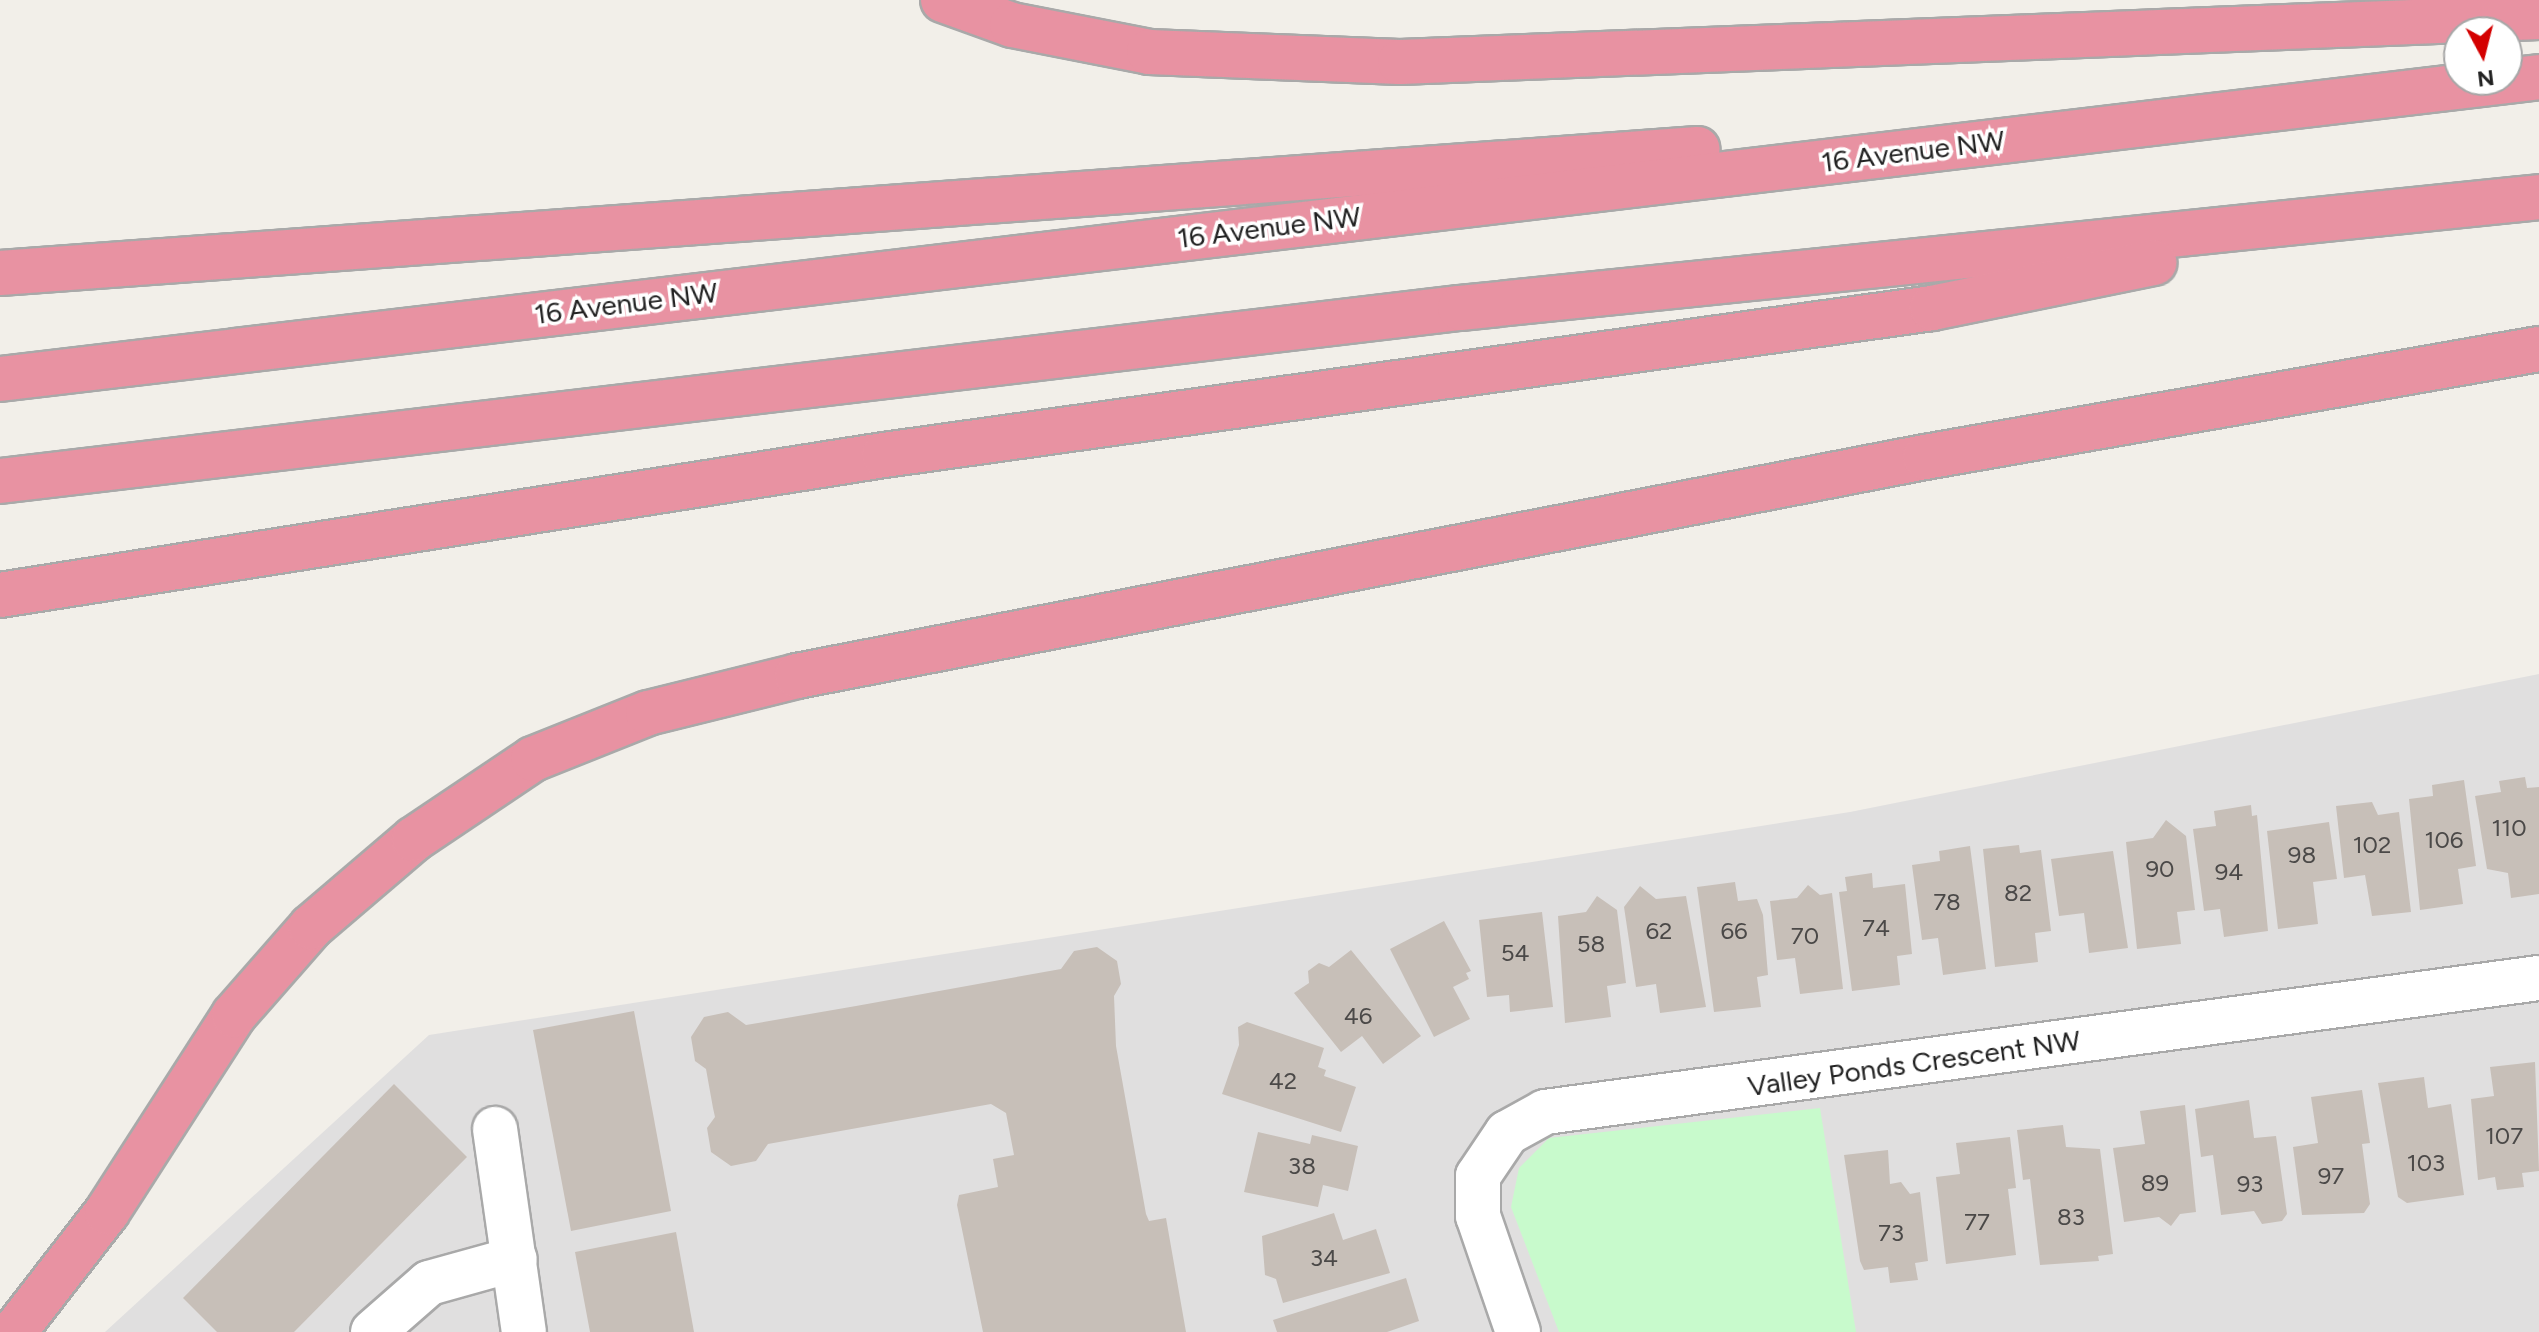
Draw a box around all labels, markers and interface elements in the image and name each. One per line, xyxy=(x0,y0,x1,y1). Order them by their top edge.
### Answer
north arrow xyxy=(2443,16,2523,96)
text: N xyxy=(2476,64,2496,93)
street label: 16 Avenue NW xyxy=(1819,123,2007,179)
street label: 16 Avenue NW xyxy=(1175,199,1363,255)
street label: 16 Avenue NW xyxy=(532,275,720,331)
house number: 110 xyxy=(2491,814,2527,842)
house number: 106 xyxy=(2425,826,2463,854)
house number: 102 xyxy=(2353,831,2391,859)
house number: 98 xyxy=(2288,841,2316,869)
house number: 90 xyxy=(2146,855,2174,883)
house number: 94 xyxy=(2215,858,2243,886)
house number: 82 xyxy=(2004,879,2032,907)
house number: 78 xyxy=(1933,888,1961,916)
house number: 74 xyxy=(1862,914,1890,942)
house number: 62 xyxy=(1646,917,1672,945)
house number: 66 xyxy=(1720,917,1748,945)
house number: 70 xyxy=(1791,922,1819,950)
house number: 58 xyxy=(1577,930,1605,958)
house number: 54 xyxy=(1501,939,1529,967)
house number: 46 xyxy=(1344,1002,1372,1030)
street label: Valley Ponds Crescent NW xyxy=(1745,1023,2083,1103)
house number: 42 xyxy=(1269,1067,1297,1095)
house number: 107 xyxy=(2485,1122,2523,1150)
house number: 103 xyxy=(2407,1149,2445,1177)
house number: 38 xyxy=(1288,1152,1316,1180)
house number: 97 xyxy=(2318,1162,2344,1190)
house number: 89 xyxy=(2141,1169,2169,1197)
house number: 93 xyxy=(2237,1170,2263,1198)
house number: 83 xyxy=(2057,1203,2085,1231)
house number: 77 xyxy=(1964,1208,1990,1236)
house number: 73 xyxy=(1878,1219,1904,1247)
house number: 34 xyxy=(1310,1244,1338,1272)

